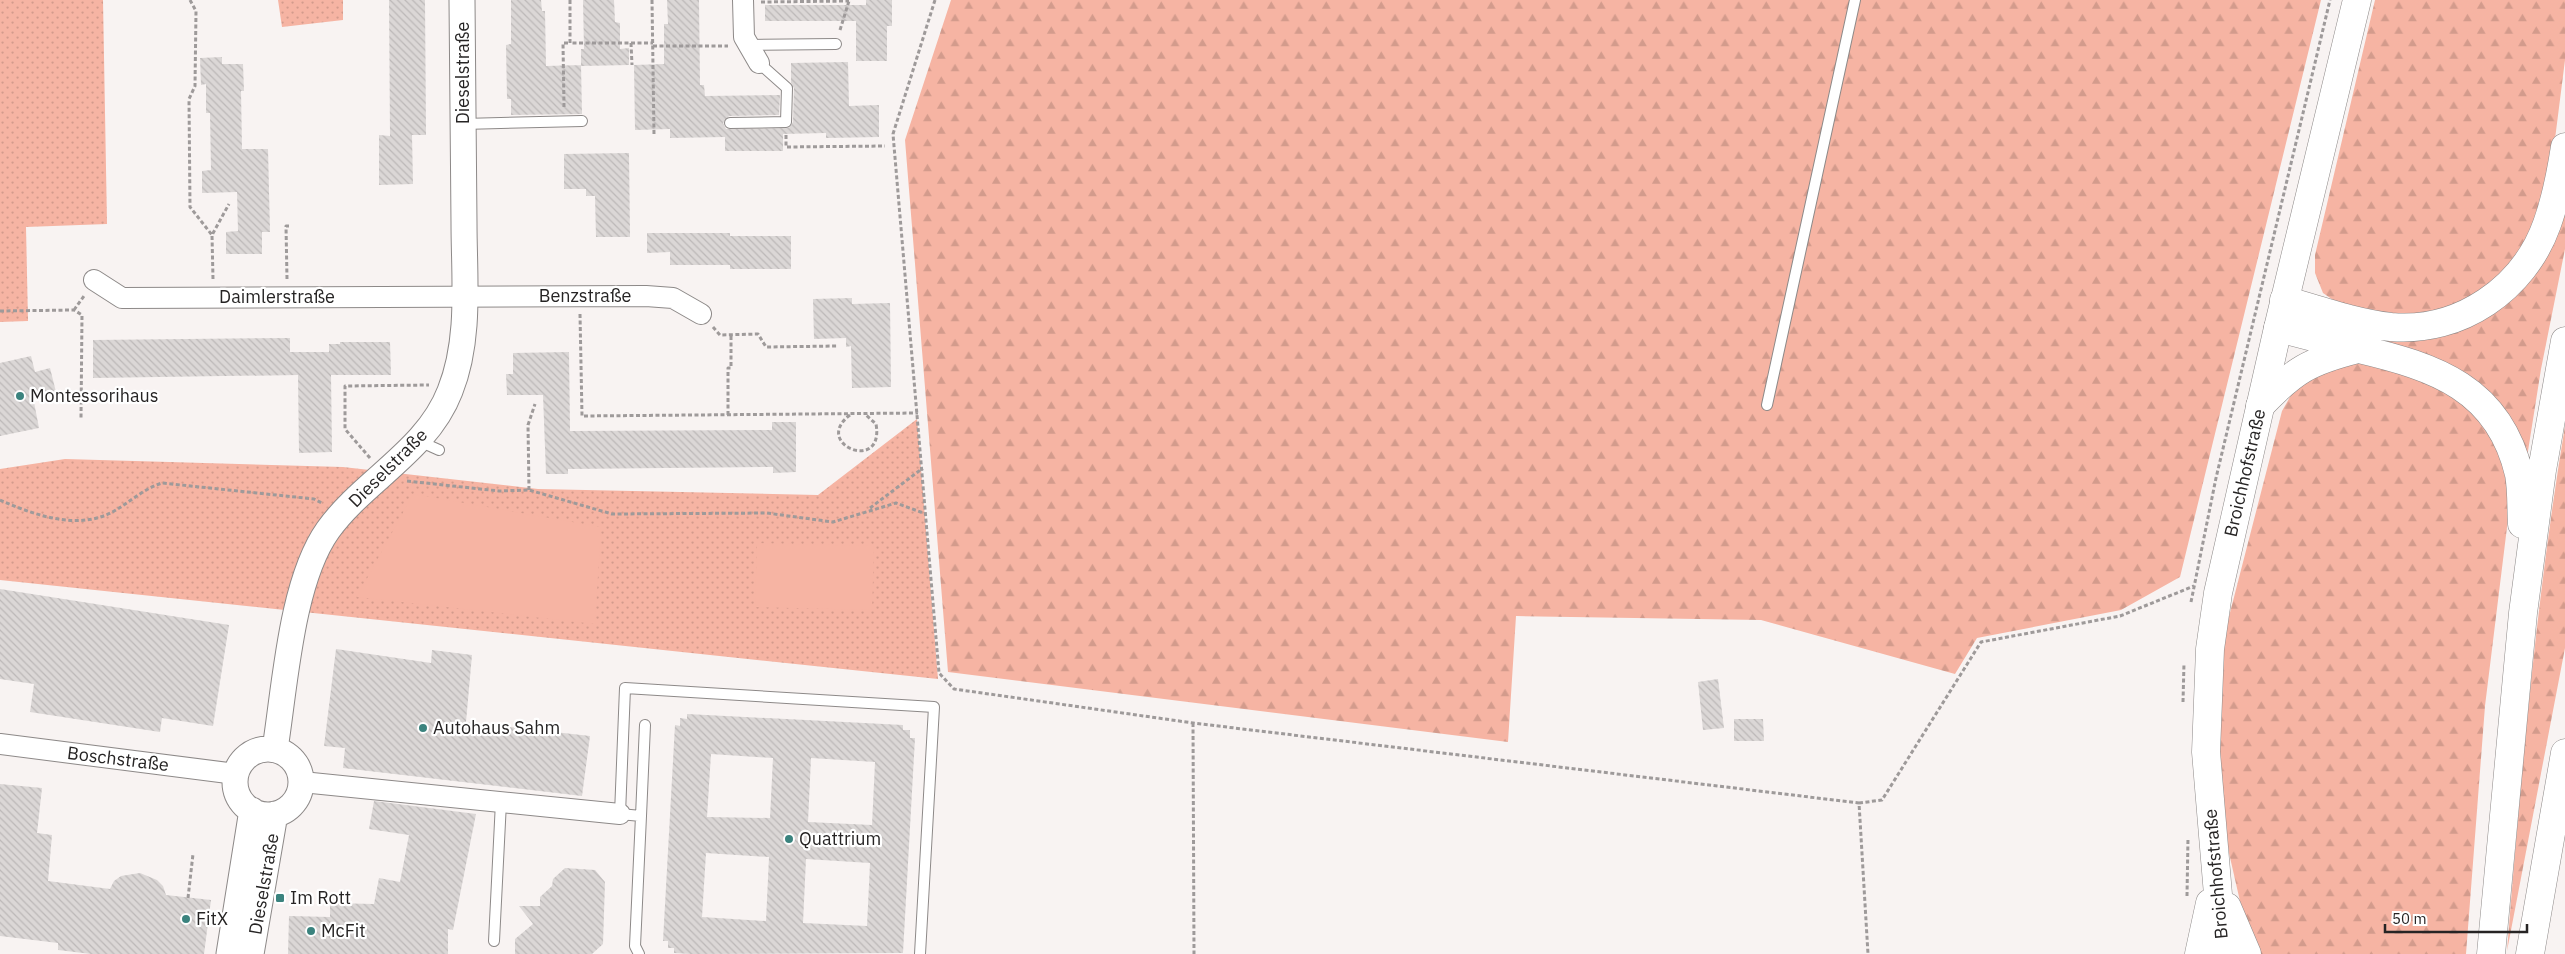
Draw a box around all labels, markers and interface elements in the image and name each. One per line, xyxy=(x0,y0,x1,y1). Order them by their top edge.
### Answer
street label: Dieselstraße xyxy=(451,22,474,124)
street label: Benzstraße xyxy=(539,284,631,307)
street label: Daimlerstraße xyxy=(219,285,335,308)
place label: Montessorihaus xyxy=(30,384,158,407)
marker: Montessorihaus xyxy=(14,390,26,402)
street label: Broichhofstraße xyxy=(2219,407,2270,539)
street label: Dieselstraße xyxy=(343,423,432,512)
place label: Autohaus Sahm xyxy=(433,716,560,739)
marker: Autohaus Sahm xyxy=(417,722,429,734)
street label: Boschstraße xyxy=(66,741,170,776)
street label: Broichhofstraße xyxy=(2198,808,2233,940)
place label: Quattrium xyxy=(799,827,881,850)
street label: Dieselstraße xyxy=(243,831,284,936)
marker: Quattrium xyxy=(783,833,795,845)
place label: Im Rott xyxy=(290,886,351,909)
marker: Im Rott xyxy=(274,892,286,904)
scale bar xyxy=(2385,902,2528,934)
place label: FitX xyxy=(196,907,228,930)
text: 50 m xyxy=(2392,909,2427,928)
marker: FitX xyxy=(180,913,192,925)
place label: McFit xyxy=(321,919,366,942)
marker: McFit xyxy=(305,925,317,937)

